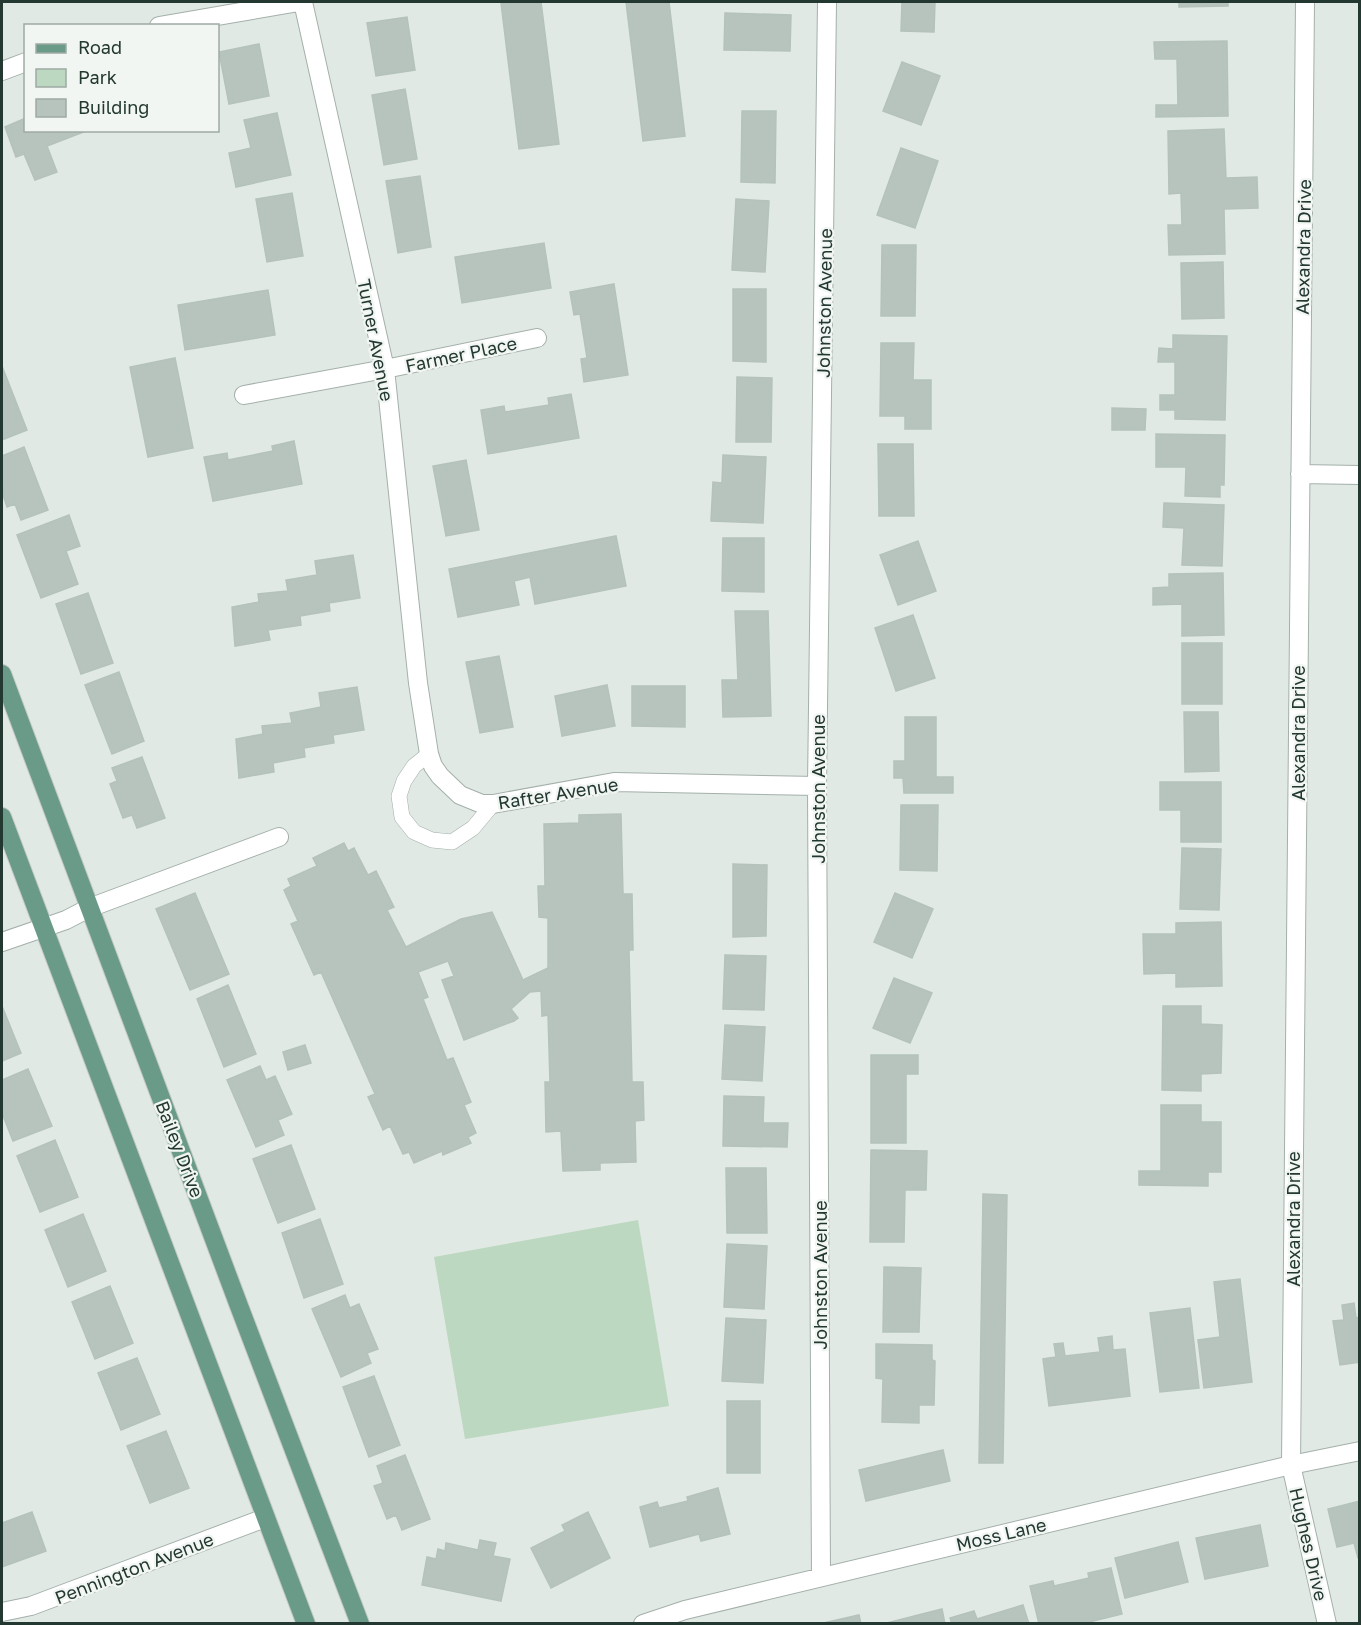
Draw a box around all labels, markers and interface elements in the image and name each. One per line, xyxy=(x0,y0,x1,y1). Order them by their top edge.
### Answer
legend xyxy=(24,24,219,132)
text: Road xyxy=(78,36,122,58)
text: Park xyxy=(78,66,117,88)
text: Building xyxy=(78,96,149,118)
street label: Alexandra Drive xyxy=(1291,179,1315,315)
street label: Johnston Avenue xyxy=(812,228,836,378)
street label: Turner Avenue xyxy=(353,277,399,403)
street label: Farmer Place xyxy=(403,331,519,377)
street label: Alexandra Drive xyxy=(1287,665,1309,801)
street label: Johnston Avenue xyxy=(807,714,829,864)
street label: Rafter Avenue xyxy=(496,773,620,813)
street label: Bailey Drive xyxy=(151,1097,209,1201)
street label: Alexandra Drive xyxy=(1282,1151,1304,1287)
street label: Johnston Avenue xyxy=(809,1200,831,1350)
street label: Hughes Drive xyxy=(1285,1485,1333,1603)
street label: Moss Lane xyxy=(954,1513,1048,1555)
street label: Pennington Avenue xyxy=(52,1528,216,1608)

